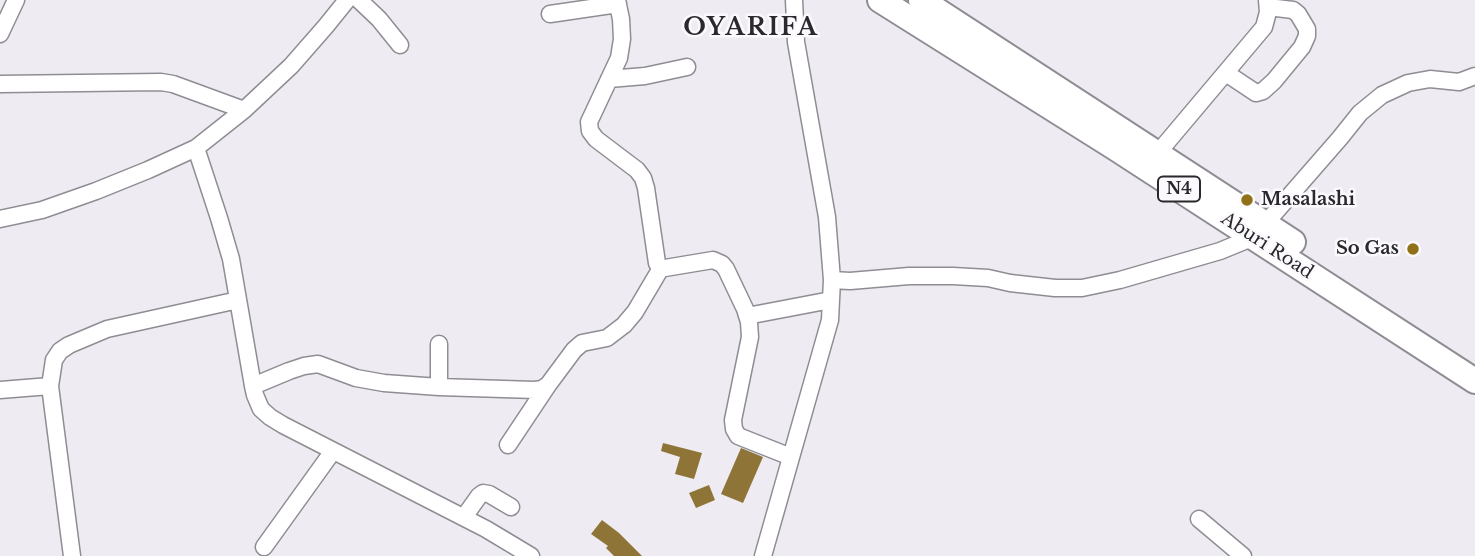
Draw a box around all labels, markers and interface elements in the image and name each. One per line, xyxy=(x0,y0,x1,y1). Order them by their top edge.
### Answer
district label: OYARIFA xyxy=(684,14,818,42)
road number: N4 xyxy=(1158,176,1200,202)
place label: Masalashi xyxy=(1261,189,1355,211)
marker: Masalashi xyxy=(1239,192,1255,208)
street label: Aburi Road xyxy=(1217,208,1317,284)
place label: So Gas xyxy=(1336,238,1399,260)
marker: So Gas xyxy=(1405,241,1421,257)

